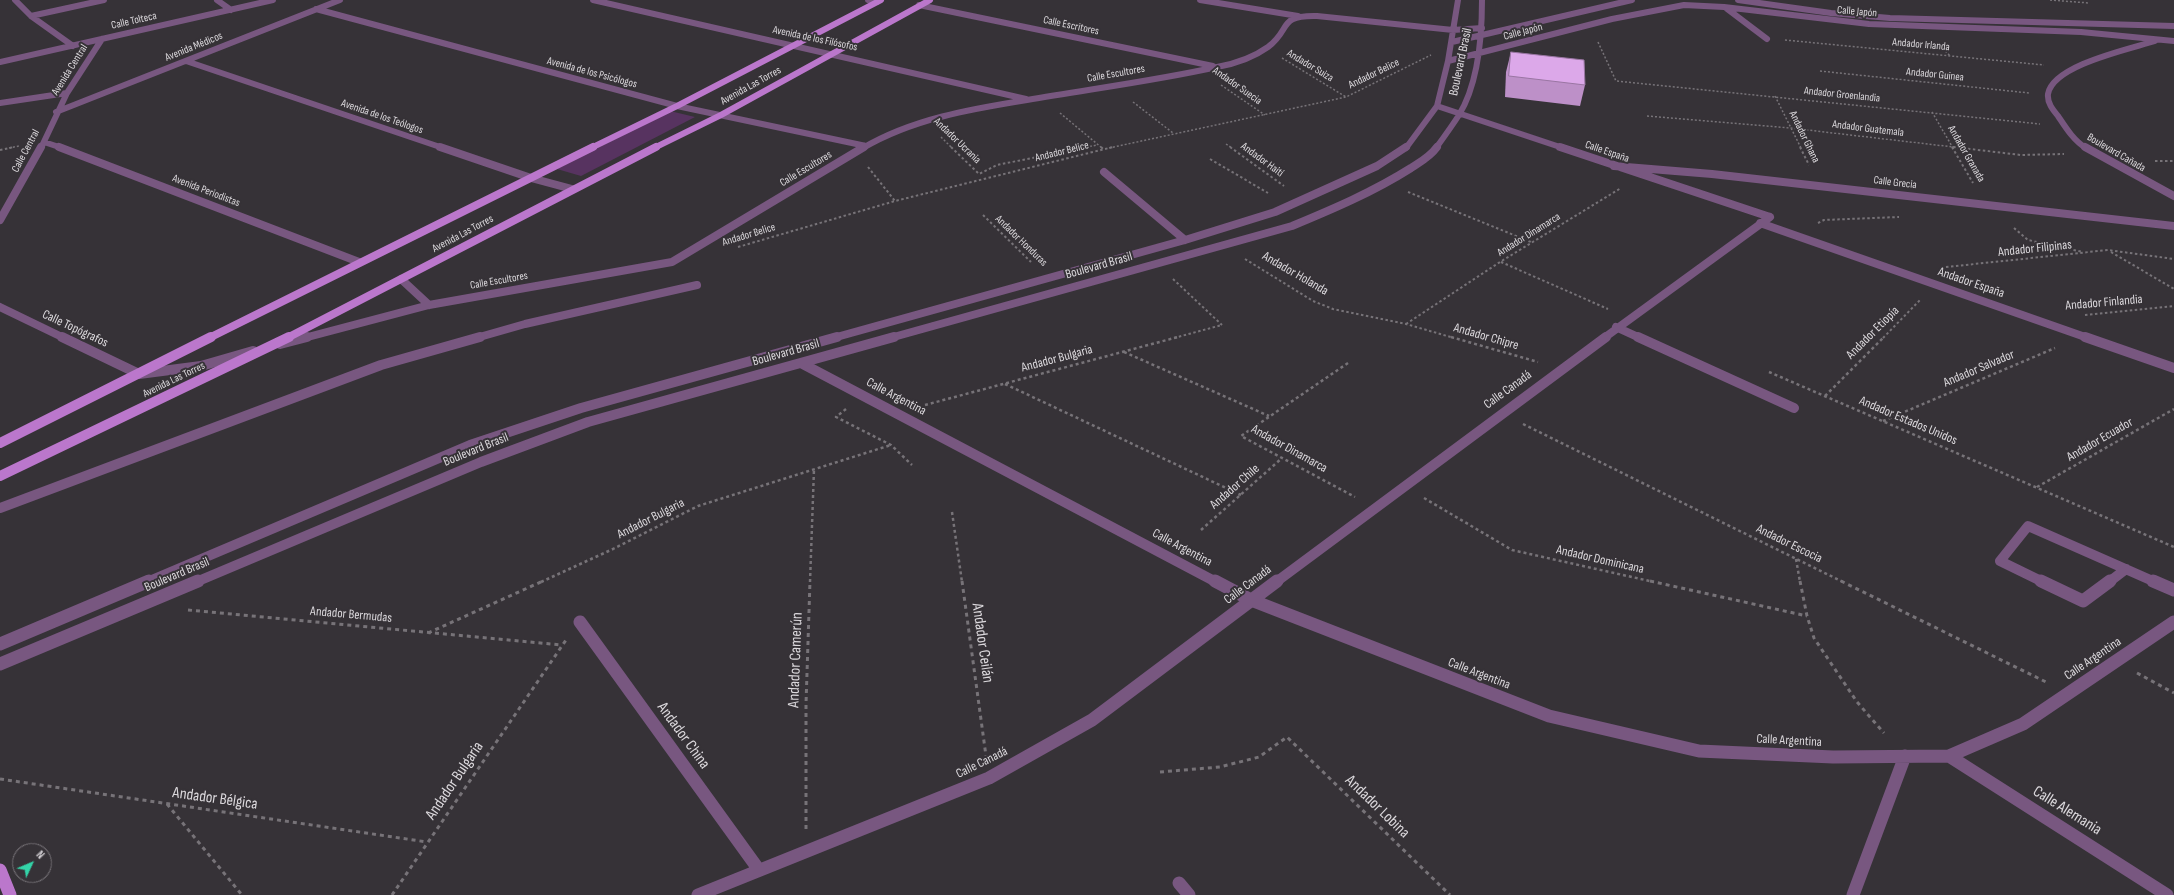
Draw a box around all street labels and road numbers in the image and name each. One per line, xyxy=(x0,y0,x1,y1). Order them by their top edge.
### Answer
street label: Calle Japón xyxy=(1837,4,1877,20)
street label: Calle Tolteca xyxy=(110,9,158,33)
street label: Calle Escritores xyxy=(1042,14,1100,38)
street label: Calle Japón xyxy=(1502,20,1544,44)
street label: Avenida de los Filósofos xyxy=(771,24,859,54)
street label: Boulevard Brasil xyxy=(1446,27,1476,97)
street label: Avenida Médicos xyxy=(163,29,225,65)
street label: Andador Irlanda xyxy=(1892,36,1950,54)
street label: Avenida Central xyxy=(49,42,91,98)
street label: Andador Suiza xyxy=(1284,47,1336,85)
street label: Avenida de los Psicólogos xyxy=(546,55,638,91)
street label: Andador Belice xyxy=(1346,56,1402,92)
street label: Calle Escultores xyxy=(1086,62,1146,86)
street label: Avenida Las Torres xyxy=(718,64,784,108)
street label: Andador Suecia xyxy=(1210,64,1264,108)
street label: Andador Guinea xyxy=(1905,65,1965,85)
street label: Andador Groenlandia xyxy=(1803,84,1881,106)
street label: Avenida de los Teólogos xyxy=(339,97,425,137)
street label: Andador Ghana xyxy=(1786,109,1822,165)
street label: Andador Ucrania xyxy=(931,115,983,167)
street label: Andador Guatemala xyxy=(1831,118,1905,140)
street label: Andador Granada xyxy=(1945,123,1987,185)
street label: Calle Central xyxy=(9,127,43,175)
street label: Boulevard Cañada xyxy=(2084,131,2148,175)
street label: Calle España xyxy=(1583,138,1631,166)
street label: Andador Belice xyxy=(1034,139,1090,165)
street label: Andador Haití xyxy=(1238,140,1286,180)
street label: Calle Escultores xyxy=(778,148,834,190)
street label: Avenida Periodistas xyxy=(170,172,242,210)
street label: Calle Grecia xyxy=(1873,174,1917,192)
street label: Andador Dinamarca xyxy=(1495,210,1563,260)
street label: Avenida Las Torres xyxy=(430,212,496,256)
street label: Andador Honduras xyxy=(992,213,1050,269)
street label: Andador Belice xyxy=(721,221,777,249)
street label: Andador Filipinas xyxy=(1997,237,2073,261)
street label: Boulevard Brasil xyxy=(1064,249,1134,283)
street label: Andador Holanda xyxy=(1259,249,1331,299)
street label: Andador España xyxy=(1936,264,2006,302)
street label: Calle Escultores xyxy=(469,269,529,293)
street label: Andador Finlandia xyxy=(2065,292,2143,314)
street label: Andador Etiopía xyxy=(1843,303,1903,363)
street label: Calle Topógrafos xyxy=(40,307,110,351)
street label: Andador Chipre xyxy=(1452,320,1520,354)
street label: Boulevard Brasil xyxy=(751,336,821,370)
street label: Andador Bulgaria xyxy=(1020,342,1094,376)
street label: Andador Salvador xyxy=(1941,347,2017,391)
street label: Avenida Las Torres xyxy=(141,359,207,401)
street label: Calle Canadá xyxy=(1481,367,1535,413)
street label: Calle Argentina xyxy=(863,375,929,419)
street label: Andador Estados Unidos xyxy=(1857,393,1959,449)
street label: Andador Ecuador xyxy=(2064,415,2136,465)
street label: Andador Dinamarca xyxy=(1248,422,1330,476)
street label: Boulevard Brasil xyxy=(441,430,511,470)
street label: Andador Chile xyxy=(1207,461,1263,513)
street label: Andador Bulgaria xyxy=(615,495,687,543)
street label: Andador Escocia xyxy=(1753,521,1825,567)
street label: Calle Argentina xyxy=(1149,526,1215,570)
street label: Andador Dominicana xyxy=(1555,542,1645,578)
street label: Boulevard Brasil xyxy=(142,554,212,596)
street label: Calle Canadá xyxy=(1221,562,1275,608)
street label: Andador Ceilán xyxy=(967,602,997,684)
street label: Andador Bermudas xyxy=(309,604,393,626)
street label: Andador Camerún xyxy=(785,612,807,708)
street label: Calle Argentina xyxy=(2062,634,2124,684)
street label: Calle Argentina xyxy=(1446,655,1512,693)
street label: Andador China xyxy=(652,699,714,773)
street label: Calle Argentina xyxy=(1756,731,1822,751)
street label: Andador Bulgaria xyxy=(422,738,488,824)
street label: Calle Canadá xyxy=(954,744,1010,782)
street label: Andador Lobina xyxy=(1341,772,1413,842)
street label: Calle Alemania xyxy=(2029,782,2105,840)
street label: Andador Bélgica xyxy=(171,784,259,814)

